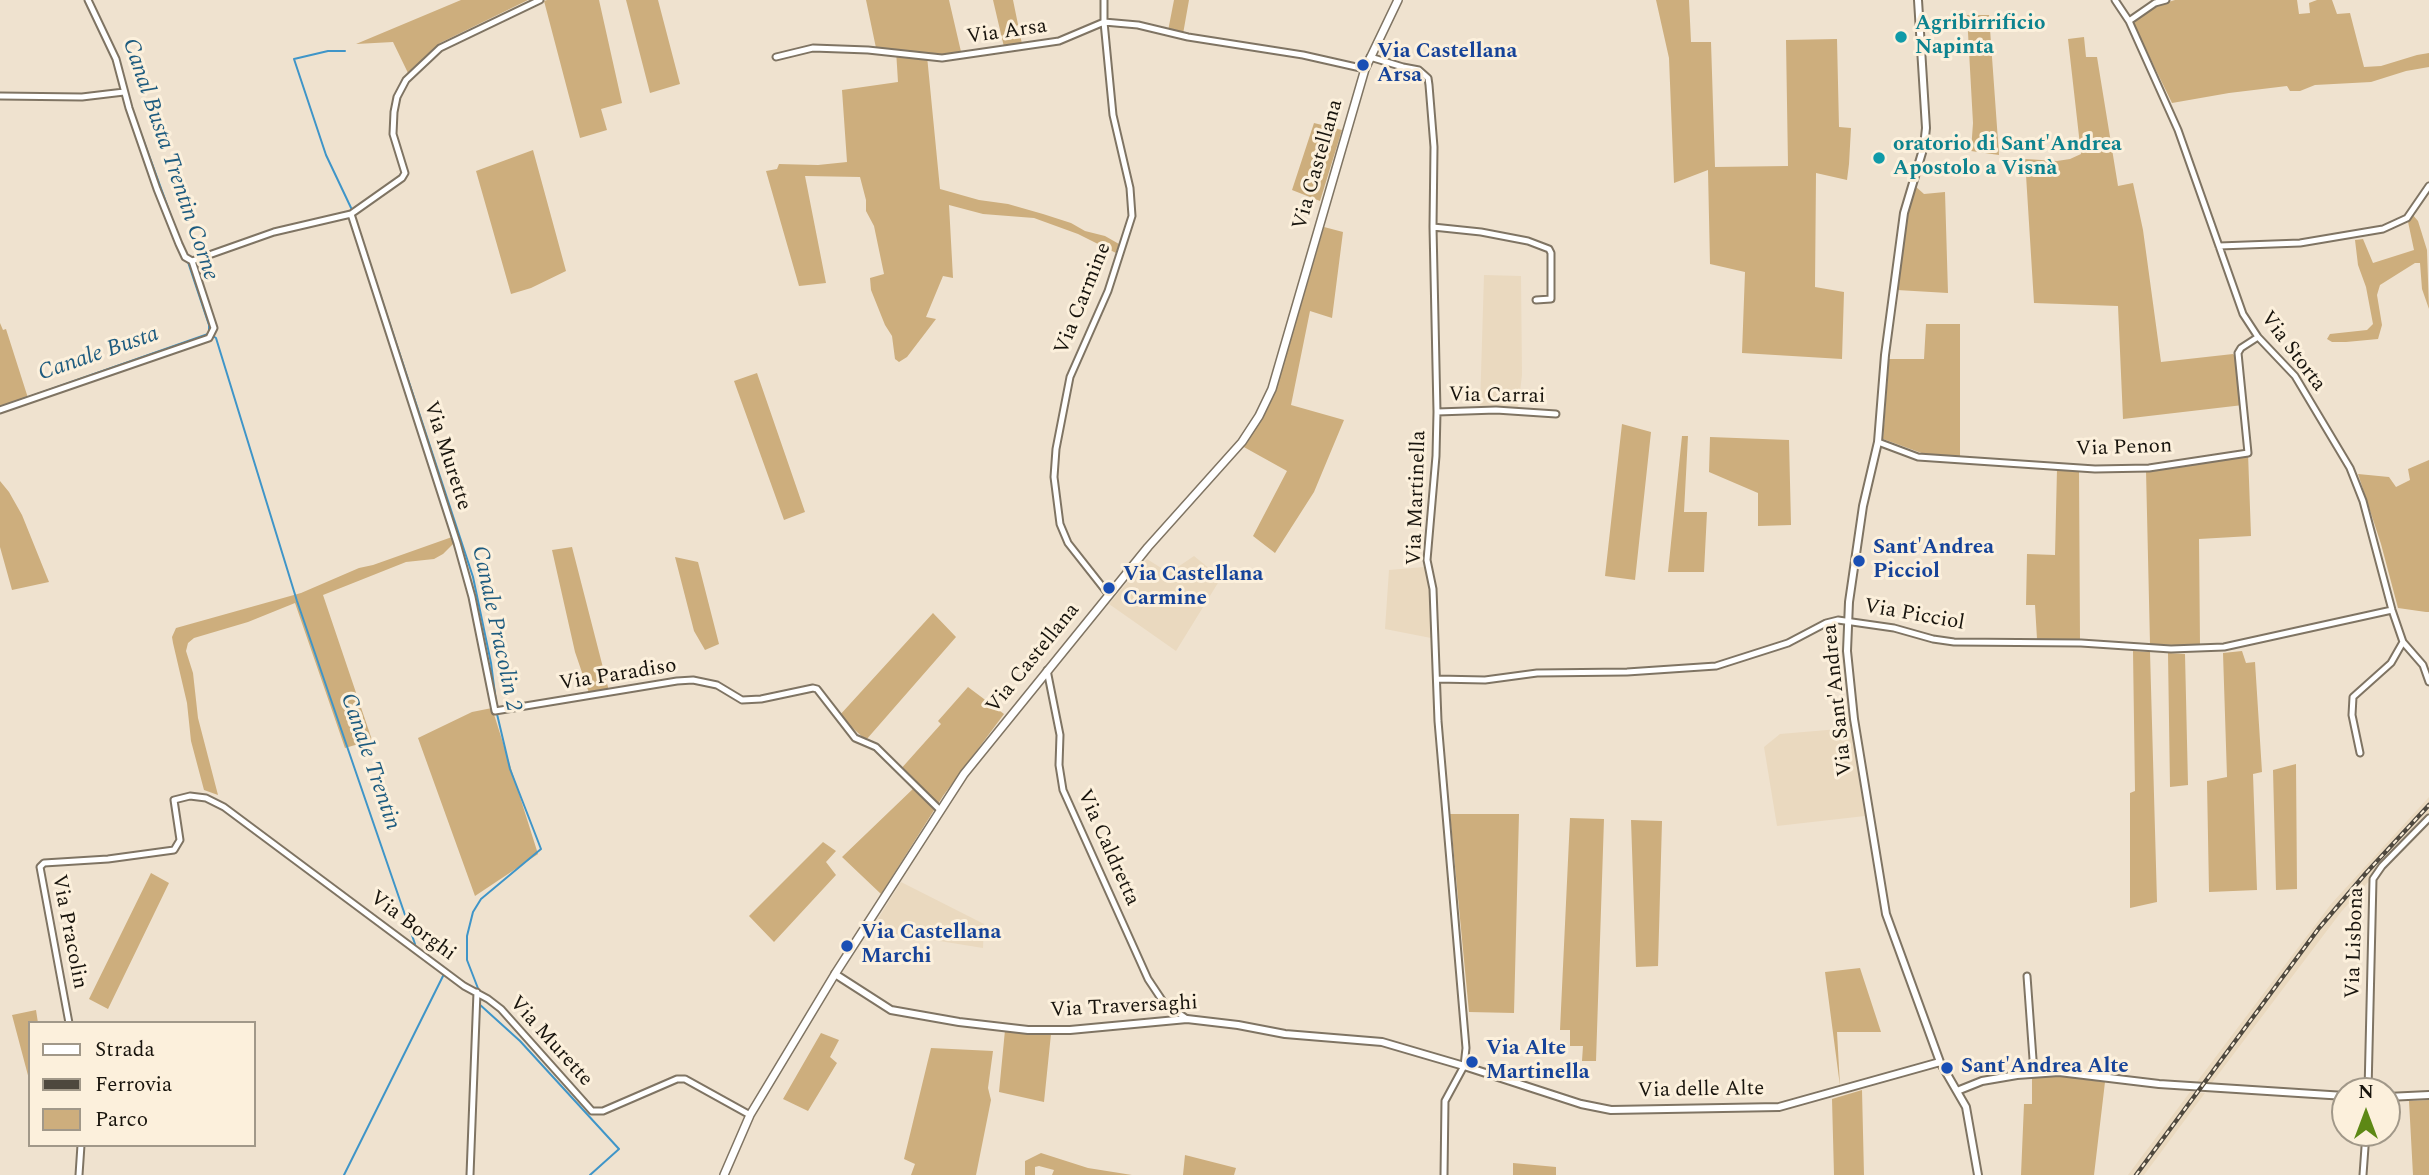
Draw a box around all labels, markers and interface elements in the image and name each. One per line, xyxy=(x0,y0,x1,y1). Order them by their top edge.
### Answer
place label: Agribirrificio Napinta xyxy=(1915,12,2046,62)
street label: Via Arsa xyxy=(965,15,1049,51)
marker: Agribirrificio Napinta xyxy=(1893,29,1909,45)
water label: Canal Busta Trentin Corne xyxy=(115,35,223,285)
place label: Via Castellana Arsa xyxy=(1377,40,1517,90)
marker: Via Castellana Arsa xyxy=(1355,57,1371,73)
street label: Via Castellana xyxy=(1288,97,1350,233)
place label: oratorio di Sant'Andrea Apostolo a Visnà xyxy=(1893,133,2122,183)
marker: oratorio di Sant'Andrea Apostolo a Visnà xyxy=(1871,150,1887,166)
street label: Via Carmine xyxy=(1050,239,1118,359)
street label: Via Storta xyxy=(2254,307,2330,397)
water label: Canale Busta xyxy=(35,321,163,389)
street label: Via Carrai xyxy=(1448,384,1546,410)
street label: Via Murette xyxy=(417,398,475,514)
street label: Via Martinella xyxy=(1403,430,1433,566)
street label: Via Penon xyxy=(2075,435,2173,463)
place label: Sant'Andrea Picciol xyxy=(1873,536,1994,586)
water label: Canale Pracolin 2 xyxy=(464,544,526,714)
marker: Sant'Andrea Picciol xyxy=(1851,553,1867,569)
place label: Via Castellana Carmine xyxy=(1123,563,1263,613)
marker: Via Castellana Carmine xyxy=(1101,580,1117,596)
street label: Via Picciol xyxy=(1862,595,1966,637)
street label: Via Castellana xyxy=(982,599,1086,719)
street label: Via Sant'Andrea xyxy=(1818,623,1860,777)
street label: Via Paradiso xyxy=(558,654,678,698)
water label: Canale Trentin xyxy=(333,690,405,834)
street label: Via Caldretta xyxy=(1070,786,1144,910)
street label: Via Pracolin xyxy=(45,873,91,991)
street label: Via Borghi xyxy=(364,886,460,968)
street label: Via Lisbona xyxy=(2341,887,2371,999)
place label: Via Castellana Marchi xyxy=(861,921,1001,971)
marker: Via Castellana Marchi xyxy=(839,938,855,954)
street label: Via Murette xyxy=(503,992,597,1092)
street label: Via Traversaghi xyxy=(1050,992,1198,1024)
legend xyxy=(28,1021,256,1147)
text: Strada xyxy=(95,1034,155,1066)
place label: Via Alte Martinella xyxy=(1486,1037,1590,1087)
marker: Via Alte Martinella xyxy=(1464,1054,1480,1070)
place label: Sant'Andrea Alte xyxy=(1961,1055,2129,1081)
marker: Sant'Andrea Alte xyxy=(1939,1060,1955,1076)
text: Ferrovia xyxy=(95,1069,172,1101)
street label: Via delle Alte xyxy=(1637,1077,1765,1105)
north arrow xyxy=(2331,1077,2401,1147)
text: N xyxy=(2358,1078,2374,1107)
text: Parco xyxy=(95,1104,148,1136)

